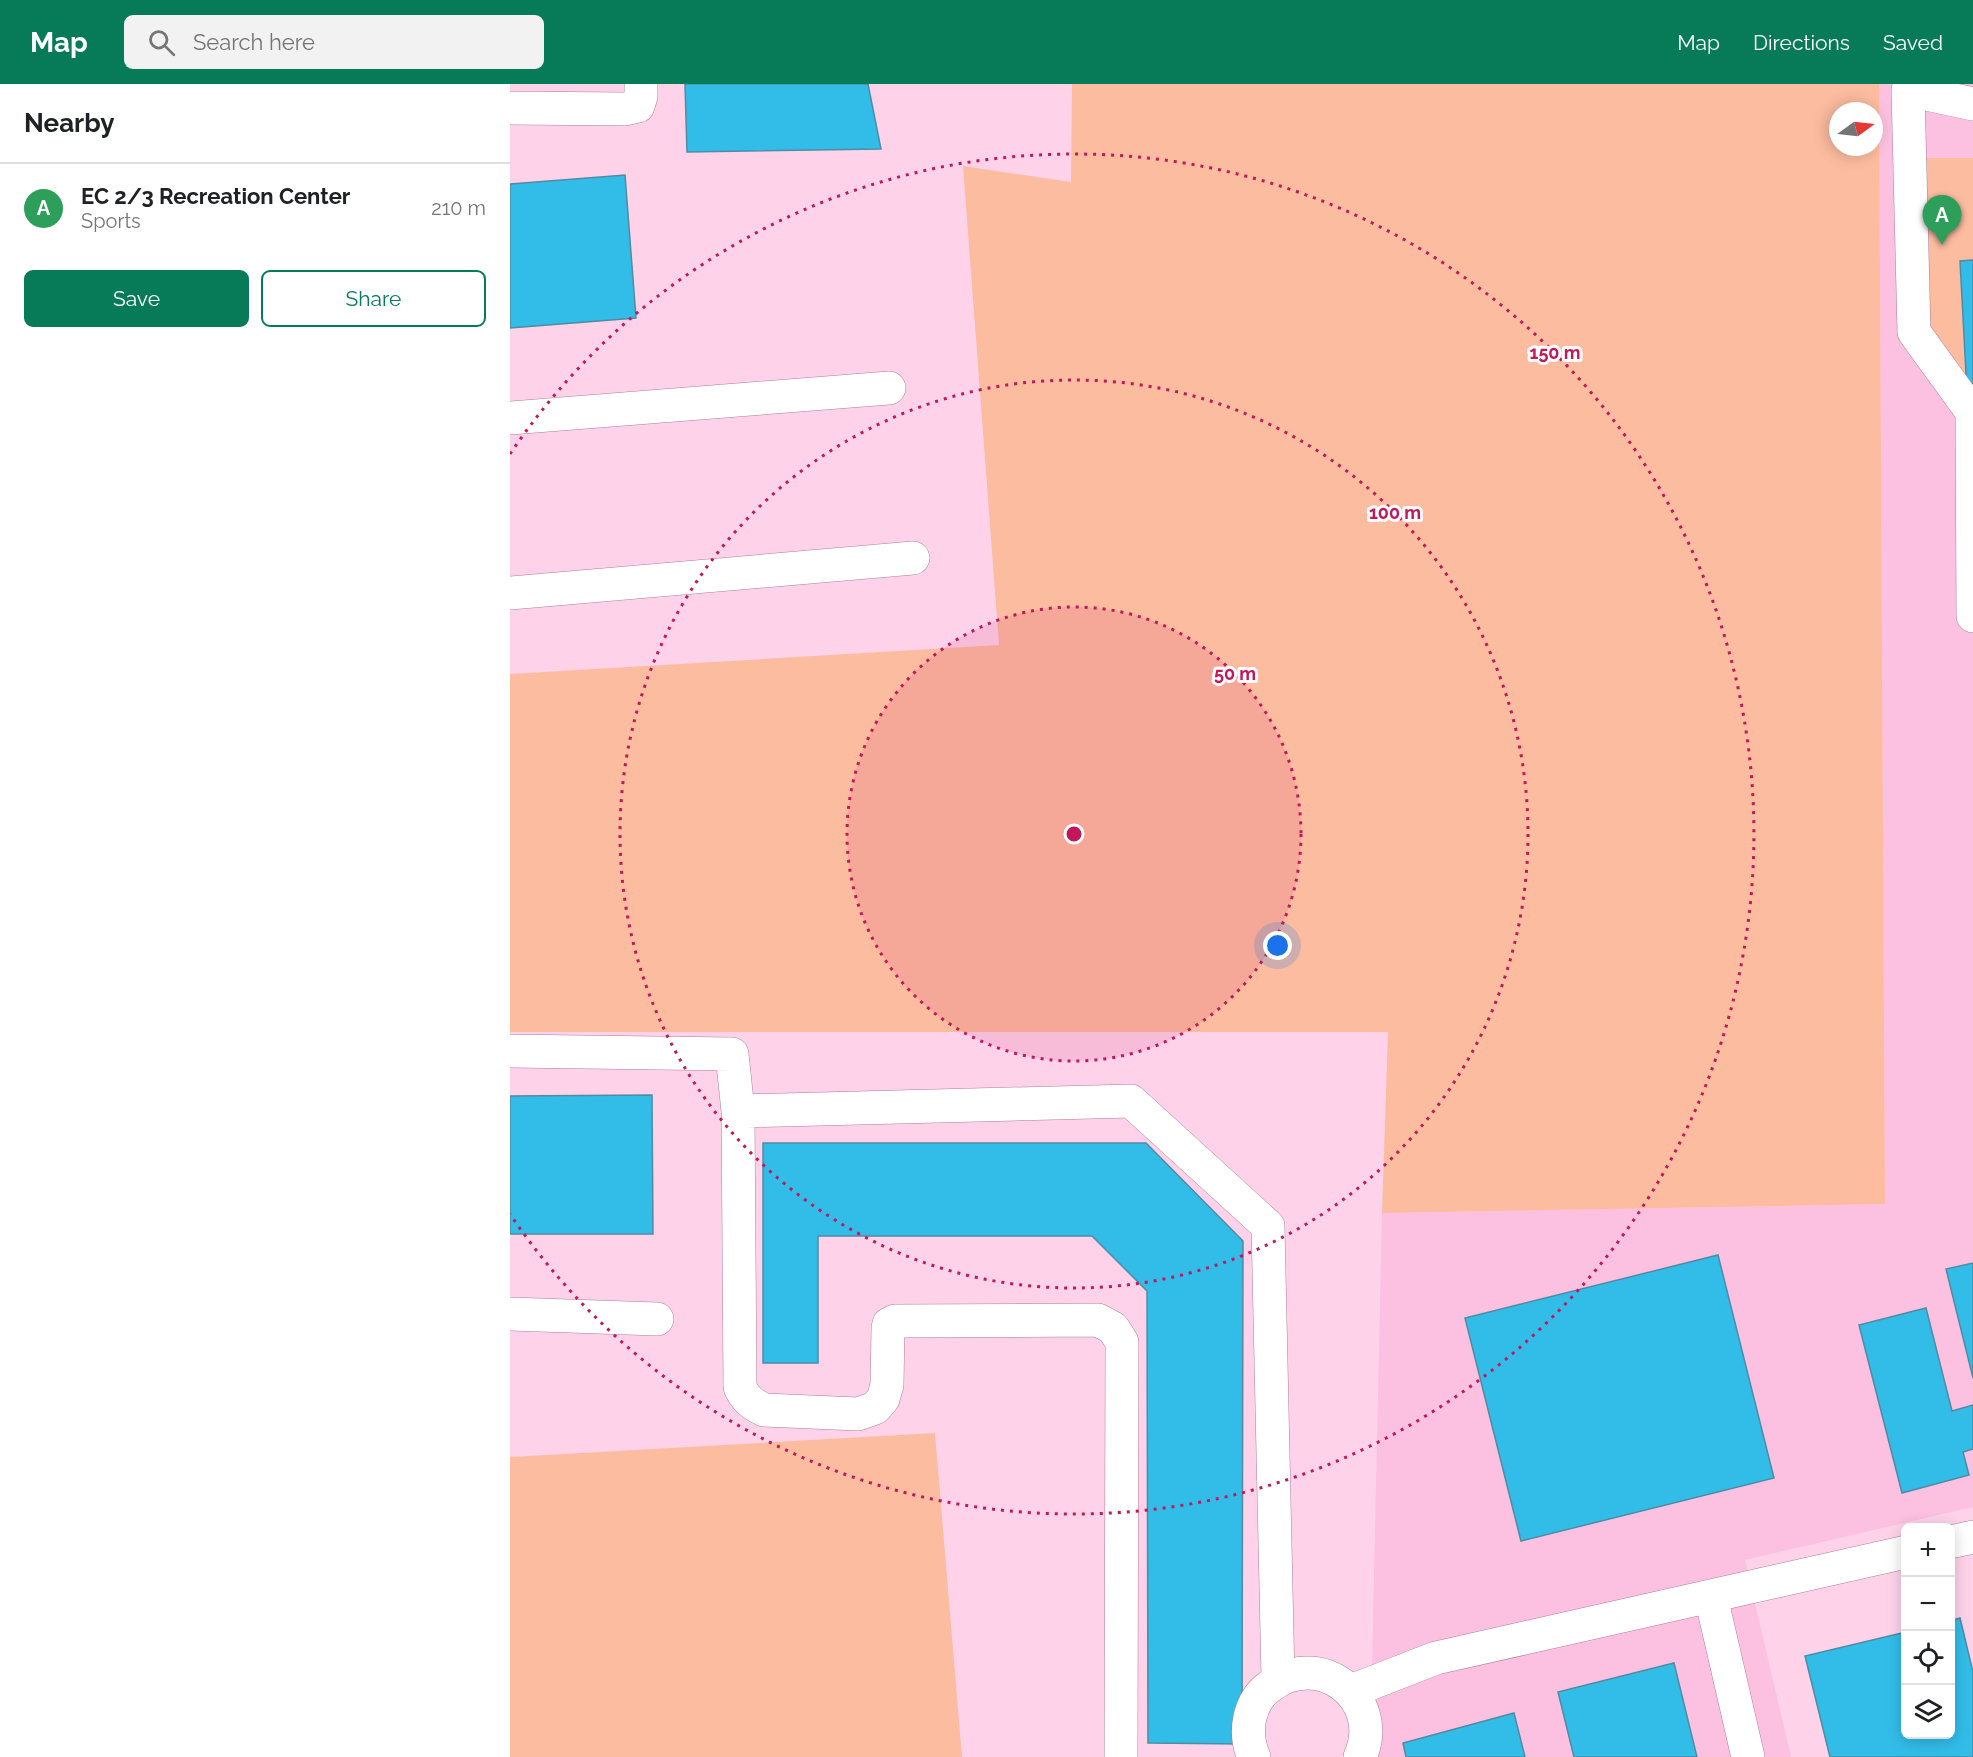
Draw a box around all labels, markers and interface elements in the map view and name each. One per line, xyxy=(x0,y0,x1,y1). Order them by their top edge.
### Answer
search box xyxy=(124,15,544,69)
text: Map xyxy=(30,26,88,59)
icon: search xyxy=(145,26,178,59)
text: Search here xyxy=(193,29,315,55)
text: Map xyxy=(1677,30,1720,55)
text: Directions xyxy=(1753,30,1850,55)
text: Saved xyxy=(1883,30,1943,55)
north arrow xyxy=(1829,102,1883,156)
text: Nearby xyxy=(24,108,114,138)
text: EC 2/3 Recreation Center xyxy=(81,183,350,209)
text: A xyxy=(37,196,50,220)
text: 210 m xyxy=(431,196,486,220)
pin: A xyxy=(1922,196,1962,245)
text: Sports xyxy=(81,209,141,233)
button: Save xyxy=(24,270,249,327)
button: Share xyxy=(261,270,486,327)
text: 150 m xyxy=(1530,342,1581,363)
text: 100 m xyxy=(1369,502,1421,523)
text: 50 m xyxy=(1214,663,1256,684)
centre of rings xyxy=(1064,824,1084,844)
your location xyxy=(1263,931,1292,960)
map controls xyxy=(1901,1523,1955,1739)
button: + xyxy=(1901,1523,1955,1577)
button: − xyxy=(1901,1577,1955,1631)
button: locate xyxy=(1901,1631,1955,1685)
button: layers xyxy=(1901,1685,1955,1739)

